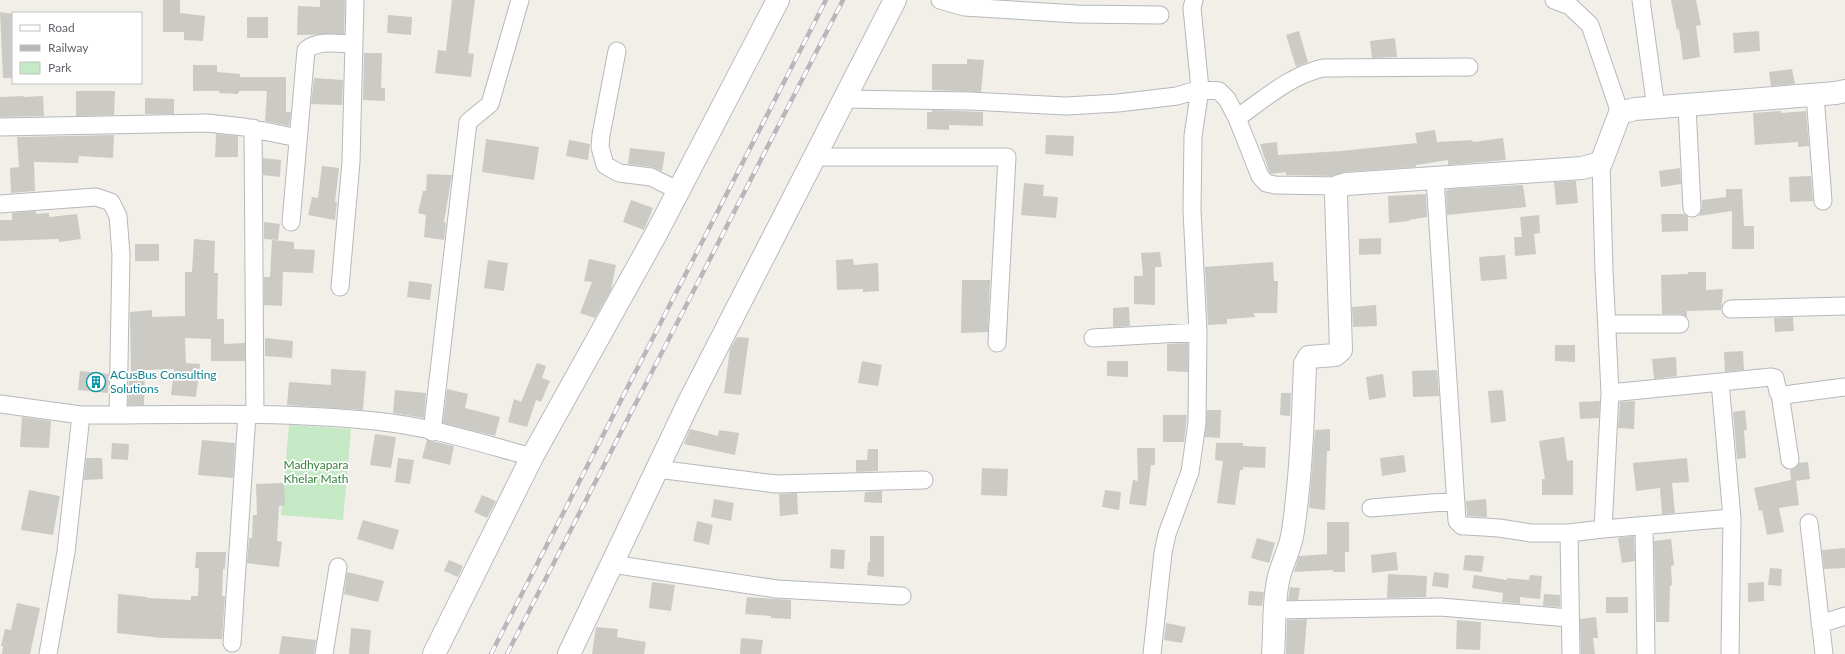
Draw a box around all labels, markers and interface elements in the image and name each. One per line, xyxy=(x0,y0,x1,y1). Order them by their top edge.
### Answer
legend xyxy=(12,12,142,84)
text: Road xyxy=(48,20,75,35)
text: Railway xyxy=(48,40,89,55)
text: Park xyxy=(48,60,72,75)
place label: ACusBus Consulting Solutions xyxy=(110,367,217,396)
building icon: ACusBus Consulting Solutions xyxy=(85,371,107,393)
park label: Madhyapara Khelar Math xyxy=(283,457,349,486)

